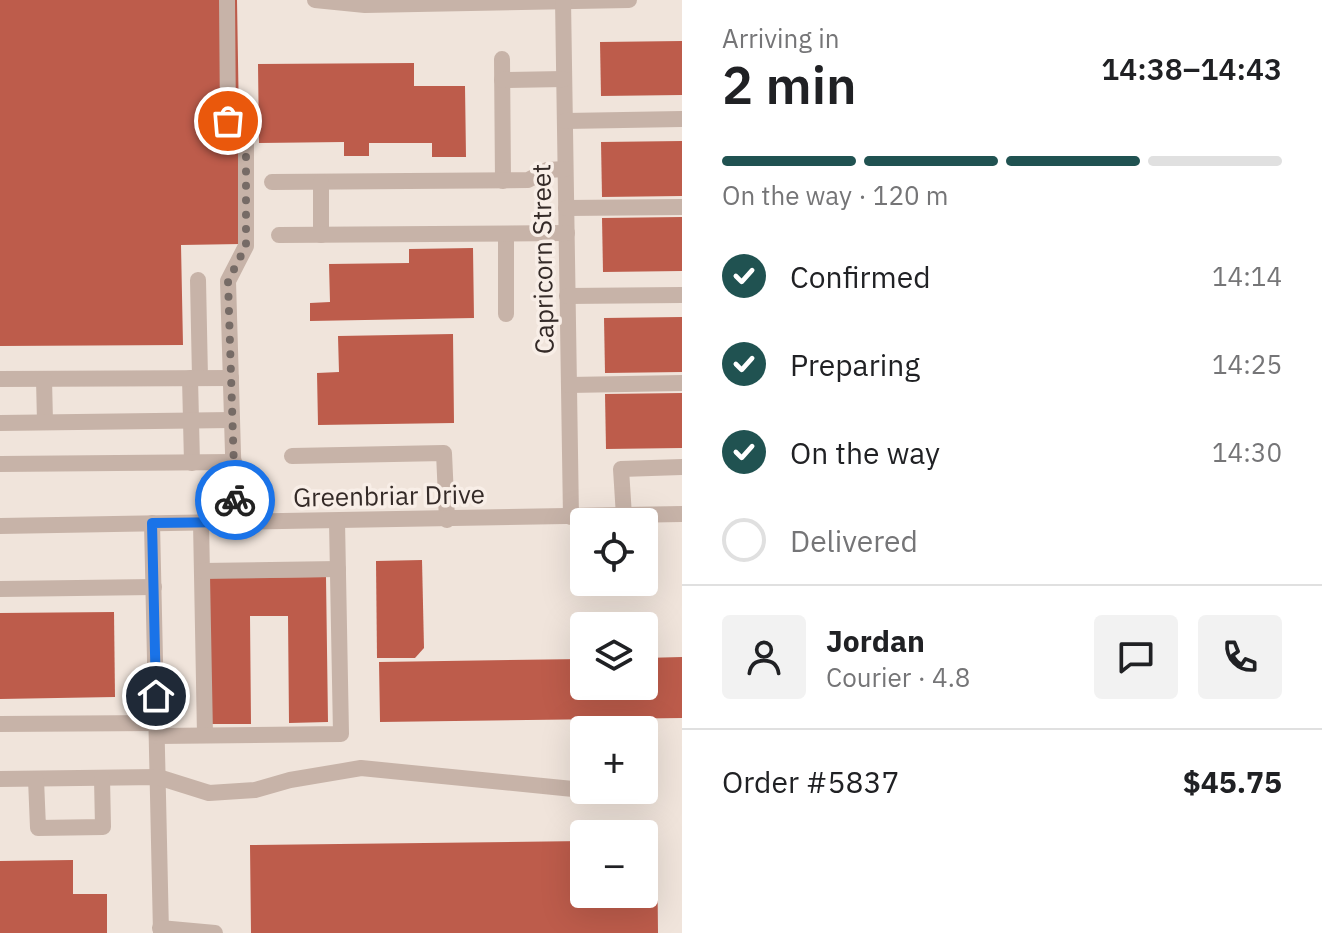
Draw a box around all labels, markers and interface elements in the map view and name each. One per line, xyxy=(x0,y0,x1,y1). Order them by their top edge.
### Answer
text: Arriving in xyxy=(722,21,839,55)
text: 14:38–14:43 xyxy=(1101,49,1282,88)
text: 2 min xyxy=(722,51,857,118)
pin xyxy=(194,87,262,155)
icon: bag xyxy=(206,99,250,143)
street label: Capricorn Street xyxy=(523,164,561,355)
text: On the way · 120 m xyxy=(722,178,948,212)
icon: check xyxy=(722,254,766,298)
text: Confirmed xyxy=(790,257,931,296)
text: 14:14 xyxy=(1212,259,1282,293)
icon: check xyxy=(722,342,766,386)
text: Preparing xyxy=(790,345,920,384)
text: 14:25 xyxy=(1212,347,1282,381)
icon: check xyxy=(722,430,766,474)
text: On the way xyxy=(790,433,940,472)
text: 14:30 xyxy=(1212,435,1282,469)
courier xyxy=(195,460,275,540)
street label: Greenbriar Drive xyxy=(293,476,485,514)
icon: bike xyxy=(213,478,257,522)
map controls xyxy=(570,508,658,908)
button: locate xyxy=(570,508,658,596)
text: Delivered xyxy=(790,521,918,560)
button: layers xyxy=(570,612,658,700)
button: person xyxy=(722,615,806,699)
button: chat xyxy=(1094,615,1178,699)
button: phone xyxy=(1198,615,1282,699)
text: Jordan xyxy=(826,621,925,660)
text: Courier · 4.8 xyxy=(826,660,970,694)
pin xyxy=(122,662,190,730)
icon: home xyxy=(134,674,178,718)
button: + xyxy=(570,716,658,804)
text: Order #5837 xyxy=(722,762,899,801)
text: $45.75 xyxy=(1183,762,1282,801)
button: − xyxy=(570,820,658,908)

